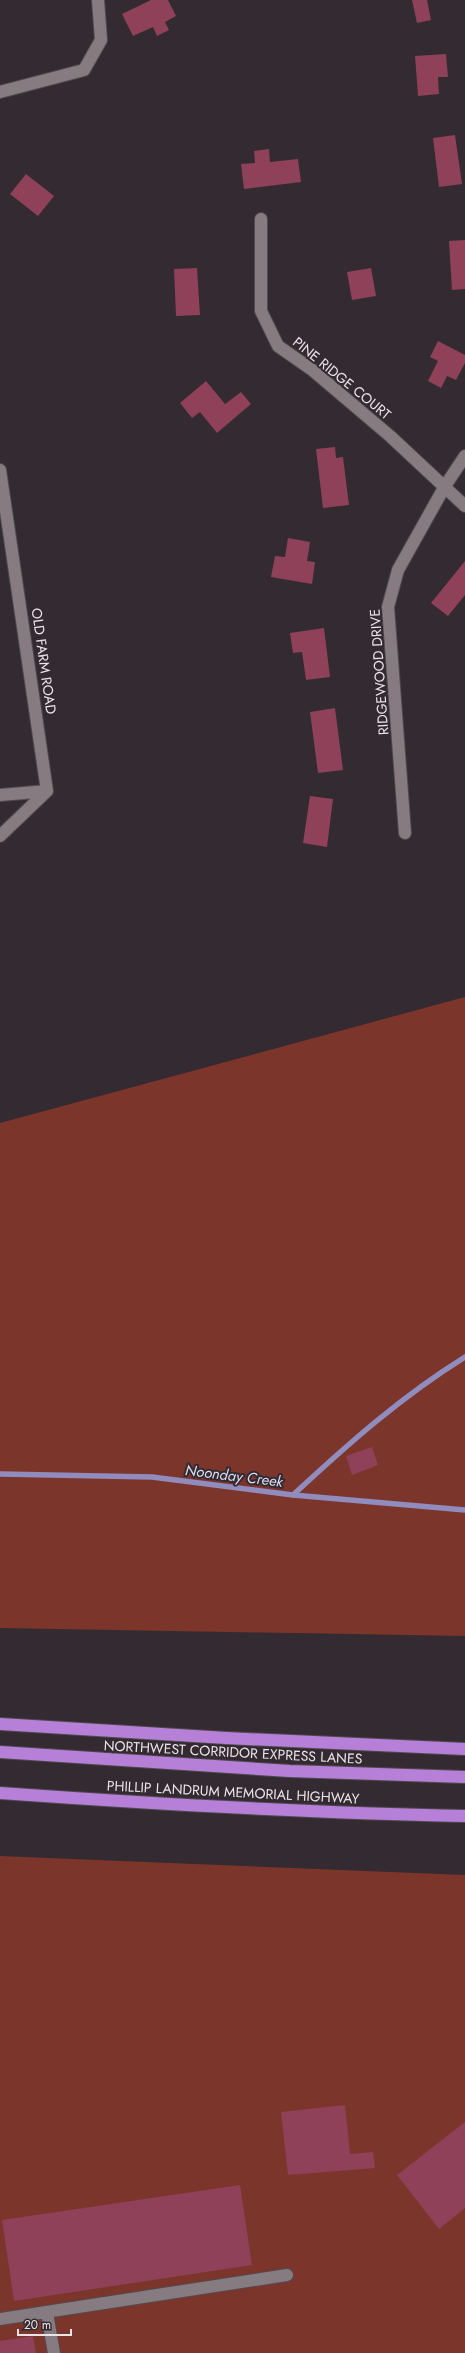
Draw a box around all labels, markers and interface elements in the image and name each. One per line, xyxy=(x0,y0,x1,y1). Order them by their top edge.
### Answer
street label: PINE RIDGE COURT xyxy=(289,332,396,424)
street label: OLD FARM ROAD xyxy=(27,607,61,715)
street label: RIDGEWOOD DRIVE xyxy=(365,608,393,736)
water label: Noonday Creek xyxy=(184,1459,285,1493)
street label: NORTHWEST CORRIDOR EXPRESS LANES xyxy=(103,1735,363,1769)
street label: PHILLIP LANDRUM MEMORIAL HIGHWAY xyxy=(106,1775,360,1809)
scale bar xyxy=(18,2311,71,2337)
text: 20 m xyxy=(24,2316,51,2334)

